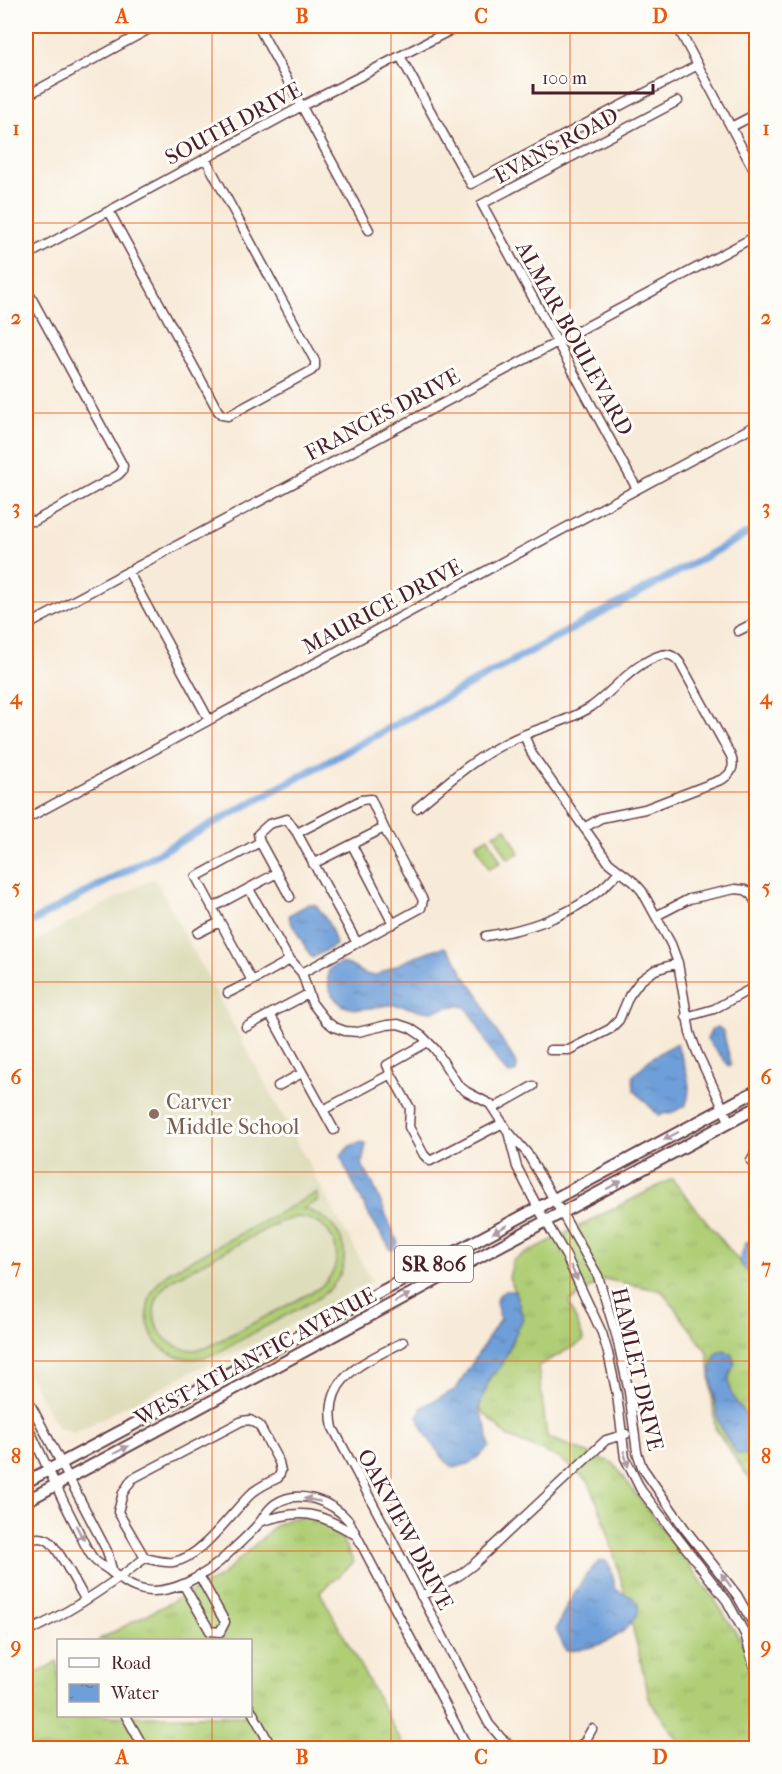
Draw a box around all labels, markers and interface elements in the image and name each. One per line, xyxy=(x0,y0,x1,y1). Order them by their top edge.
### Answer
text: A xyxy=(114,5,130,28)
text: B xyxy=(295,5,309,28)
text: C xyxy=(474,5,488,28)
text: D xyxy=(652,5,668,28)
scale bar xyxy=(533,57,653,95)
text: 100 m xyxy=(542,68,587,89)
street label: SOUTH DRIVE xyxy=(161,77,306,171)
street label: EVANS ROAD xyxy=(490,102,623,189)
text: 1 xyxy=(12,117,20,140)
text: 1 xyxy=(762,117,770,140)
street label: ALMAR BOULEVARD xyxy=(509,236,638,440)
text: 2 xyxy=(11,306,21,329)
text: 2 xyxy=(761,306,771,329)
street label: FRANCES DRIVE xyxy=(301,363,464,467)
text: 3 xyxy=(12,496,20,519)
text: 3 xyxy=(762,496,770,519)
street label: MAURICE DRIVE xyxy=(298,554,467,660)
text: 4 xyxy=(9,686,23,710)
text: 4 xyxy=(759,686,773,710)
text: 5 xyxy=(12,876,21,899)
text: 5 xyxy=(762,876,771,899)
text: 6 xyxy=(11,1066,23,1089)
text: 6 xyxy=(761,1066,773,1089)
place label: Carver Middle School xyxy=(166,1089,299,1140)
marker: Carver Middle School xyxy=(147,1107,161,1121)
one-way arrow xyxy=(663,1131,680,1141)
one-way arrow xyxy=(606,1180,623,1190)
one-way arrow xyxy=(491,1224,508,1234)
road number: SR 806 xyxy=(395,1246,473,1282)
text: 7 xyxy=(10,1255,21,1278)
text: 7 xyxy=(760,1255,771,1278)
one-way arrow xyxy=(570,1264,579,1282)
street label: WEST ATLANTIC AVENUE xyxy=(129,1282,381,1432)
street label: HAMLET DRIVE xyxy=(606,1285,668,1453)
one-way arrow xyxy=(395,1293,412,1303)
text: 8 xyxy=(11,1445,21,1468)
one-way arrow xyxy=(112,1445,129,1455)
street label: OAKVIEW DRIVE xyxy=(352,1445,458,1614)
text: 8 xyxy=(761,1445,771,1468)
one-way arrow xyxy=(622,1450,632,1468)
one-way arrow xyxy=(302,1495,321,1504)
one-way arrow xyxy=(75,1525,85,1542)
one-way arrow xyxy=(720,1572,732,1588)
text: 9 xyxy=(10,1635,21,1658)
text: 9 xyxy=(760,1635,771,1658)
legend xyxy=(57,1639,252,1717)
text: Road xyxy=(111,1653,151,1674)
text: Water xyxy=(110,1683,159,1704)
text: A xyxy=(114,1746,130,1769)
text: B xyxy=(295,1746,309,1769)
text: C xyxy=(474,1746,488,1769)
text: D xyxy=(652,1746,668,1769)

